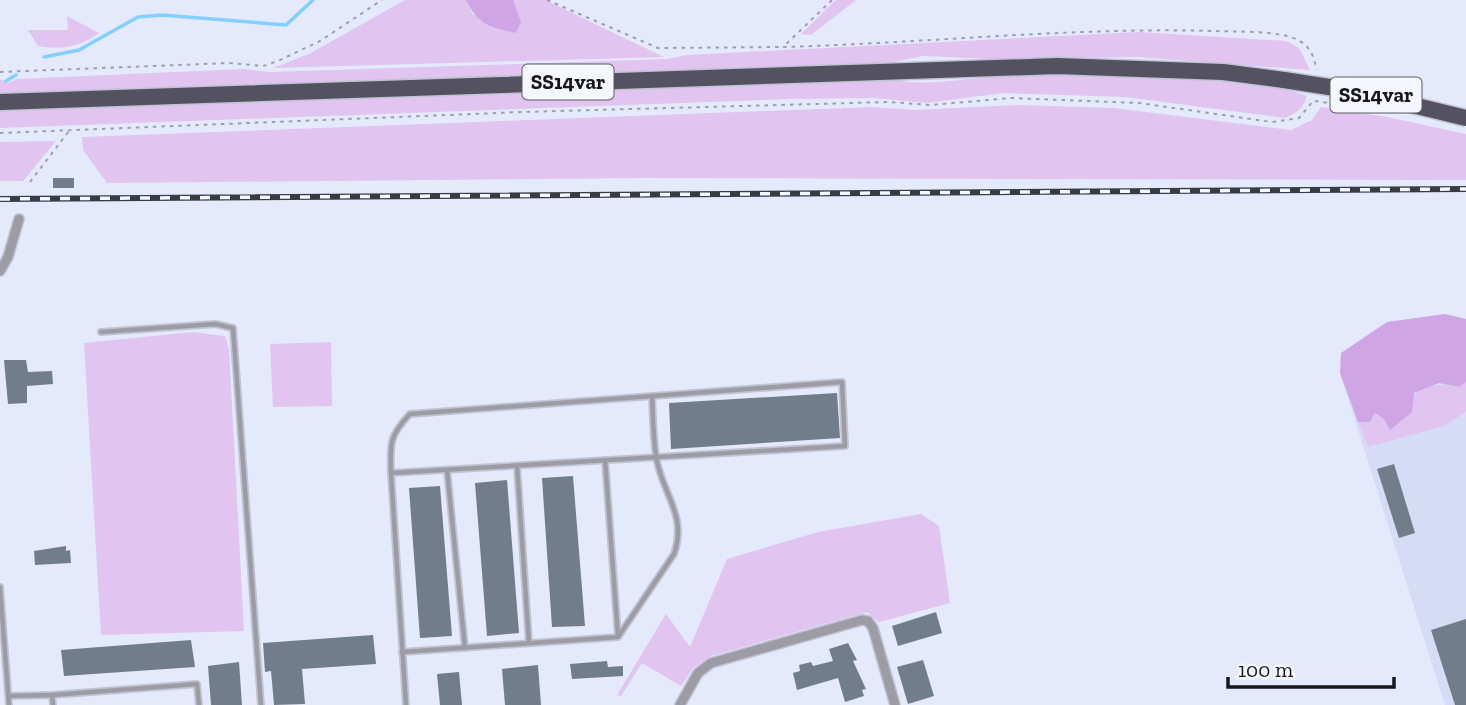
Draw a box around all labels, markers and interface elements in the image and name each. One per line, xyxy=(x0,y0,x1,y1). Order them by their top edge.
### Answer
road number: SS14var xyxy=(522,64,614,100)
road number: SS14var xyxy=(1330,78,1422,112)
scale bar xyxy=(1228,646,1394,690)
text: 100 m xyxy=(1238,657,1293,682)

